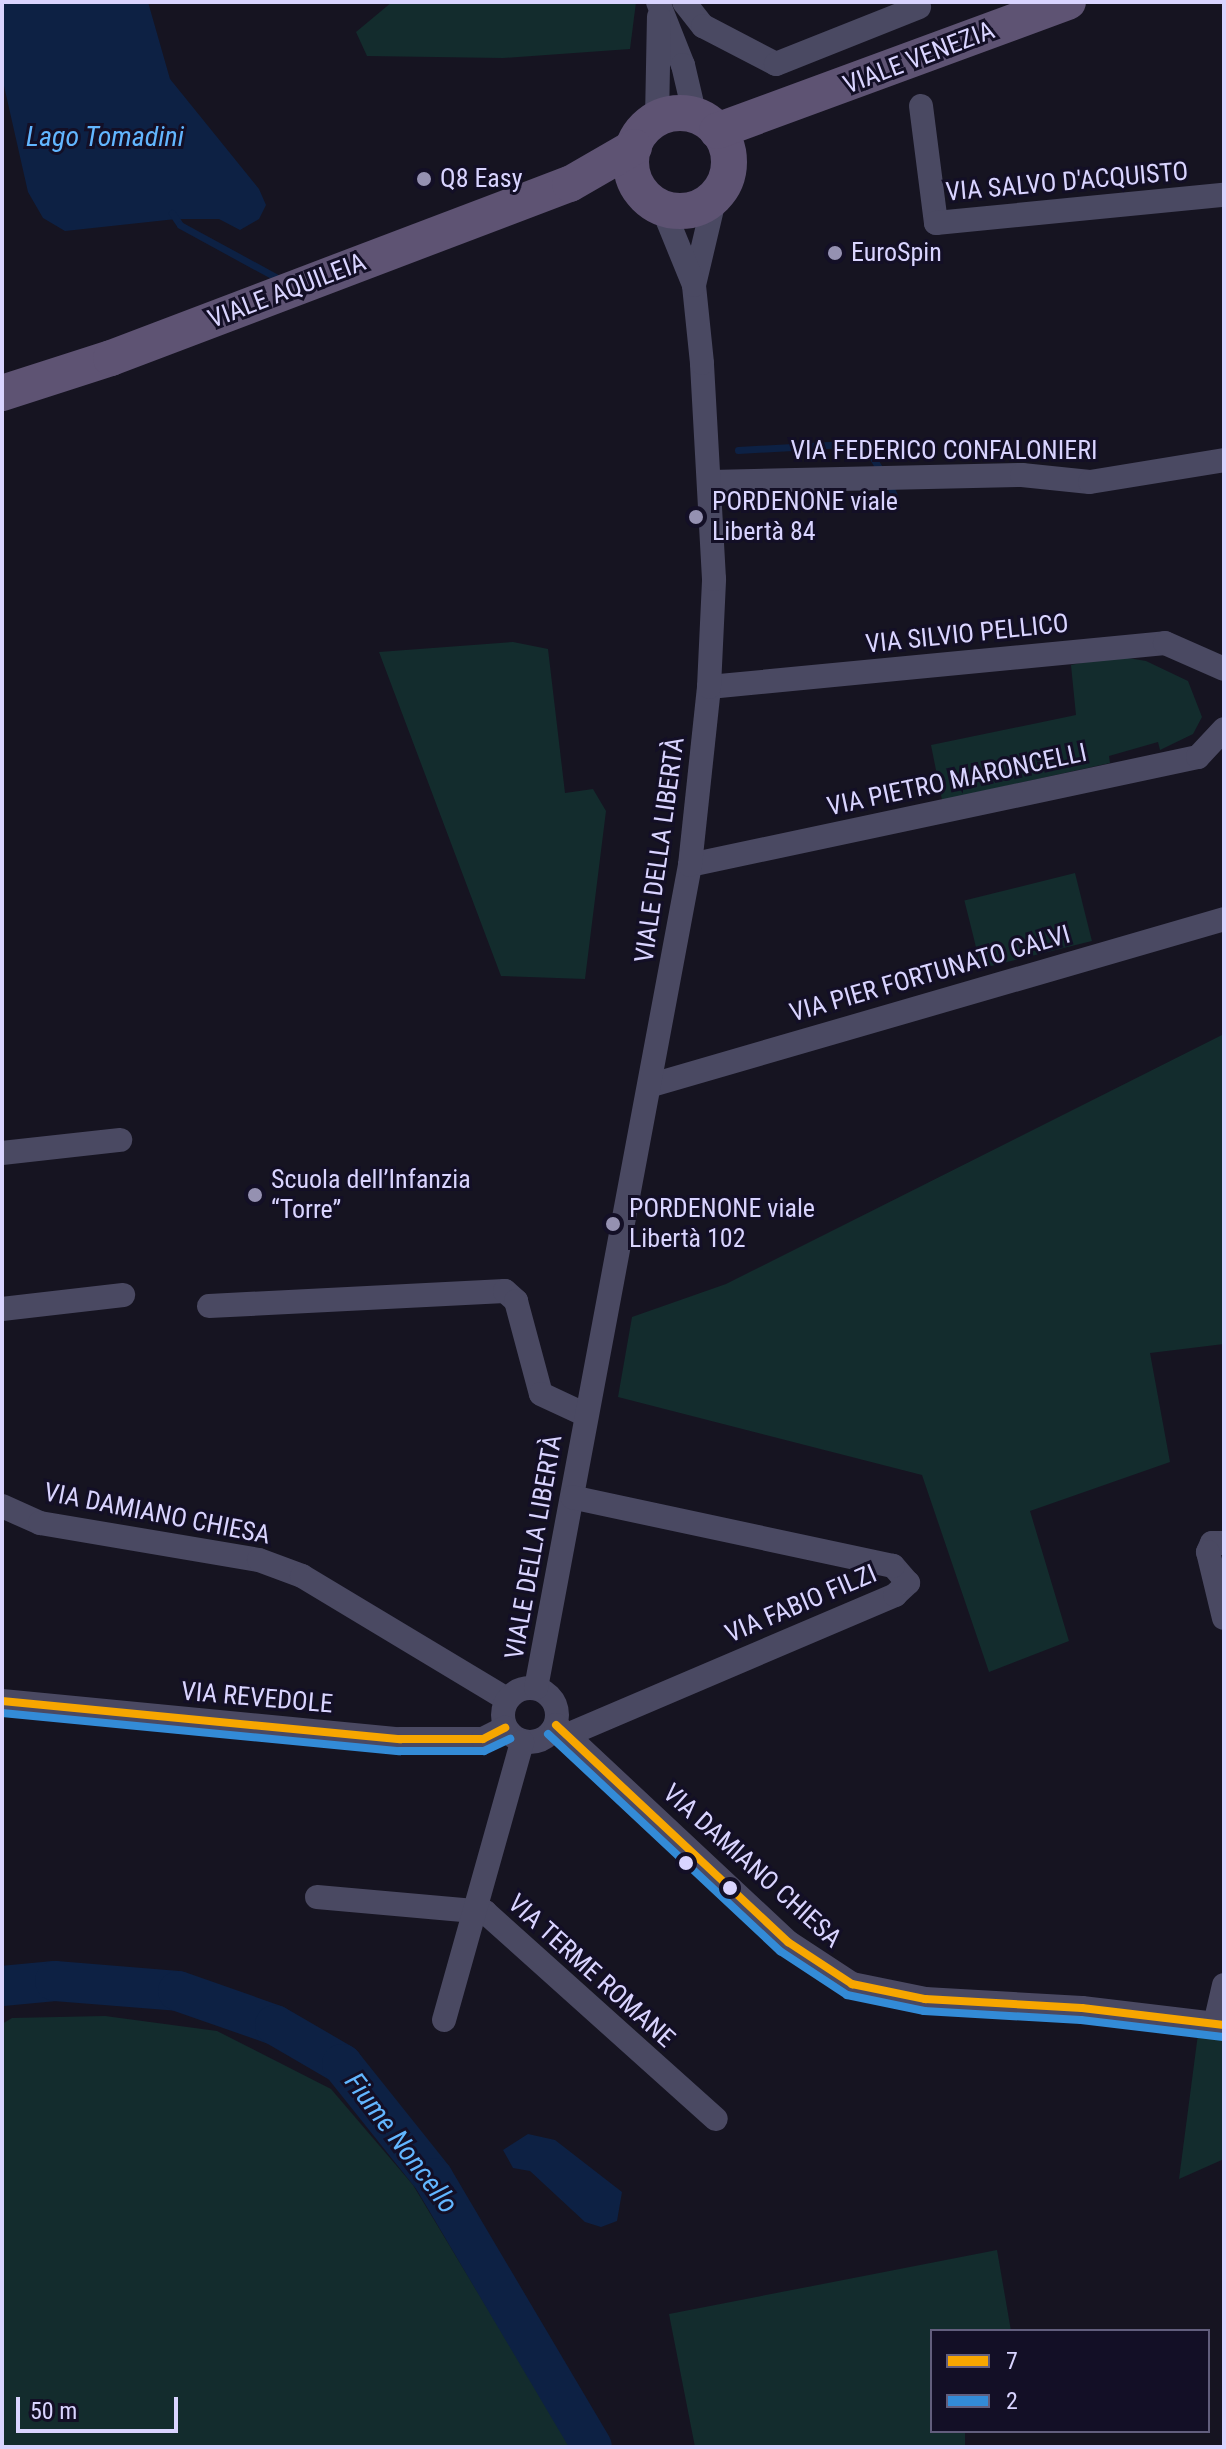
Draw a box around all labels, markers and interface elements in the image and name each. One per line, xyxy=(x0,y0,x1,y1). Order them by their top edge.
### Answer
street label: VIALE VENEZIA xyxy=(839,15,999,101)
water label: Lago Tomadini xyxy=(26,120,184,154)
street label: VIA SALVO D'ACQUISTO xyxy=(944,156,1190,208)
place label: Q8 Easy xyxy=(440,163,522,195)
marker: Q8 Easy xyxy=(415,170,433,188)
place label: EuroSpin xyxy=(851,237,942,269)
marker: EuroSpin xyxy=(826,244,844,262)
street label: VIALE AQUILEIA xyxy=(204,247,370,335)
street label: VIA FEDERICO CONFALONIERI xyxy=(791,435,1097,467)
place label: PORDENONE viale Libertà 84 xyxy=(712,486,898,548)
marker: PORDENONE viale Libertà 84 xyxy=(687,508,705,526)
street label: VIA SILVIO PELLICO xyxy=(864,608,1070,660)
street label: VIALE DELLA LIBERTÀ xyxy=(629,735,691,965)
street label: VIA PIETRO MARONCELLI xyxy=(824,737,1090,823)
street label: VIA PIER FORTUNATO CALVI xyxy=(786,919,1074,1029)
place label: Scuola dell’Infanzia “Torre” xyxy=(271,1164,471,1226)
marker: Scuola dell’Infanzia “Torre” xyxy=(246,1186,264,1204)
place label: PORDENONE viale Libertà 102 xyxy=(629,1193,815,1254)
marker: PORDENONE viale Libertà 102 xyxy=(604,1215,622,1233)
street label: VIALE DELLA LIBERTÀ xyxy=(499,1432,569,1662)
street label: VIA DAMIANO CHIESA xyxy=(41,1477,273,1551)
street label: VIA FABIO FILZI xyxy=(721,1558,881,1650)
street label: VIA REVEDOLE xyxy=(180,1676,334,1720)
street label: VIA DAMIANO CHIESA xyxy=(656,1778,848,1954)
unlabelled marker xyxy=(678,1855,694,1871)
unlabelled marker xyxy=(722,1880,738,1896)
street label: VIA TERME ROMANE xyxy=(501,1888,681,2054)
water label: Fiume Noncello xyxy=(337,2066,465,2220)
legend xyxy=(930,2329,1210,2433)
text: 7 xyxy=(1006,2347,1018,2375)
scale bar xyxy=(20,2381,182,2431)
text: 2 xyxy=(1006,2387,1018,2415)
text: 50 m xyxy=(30,2397,77,2425)

